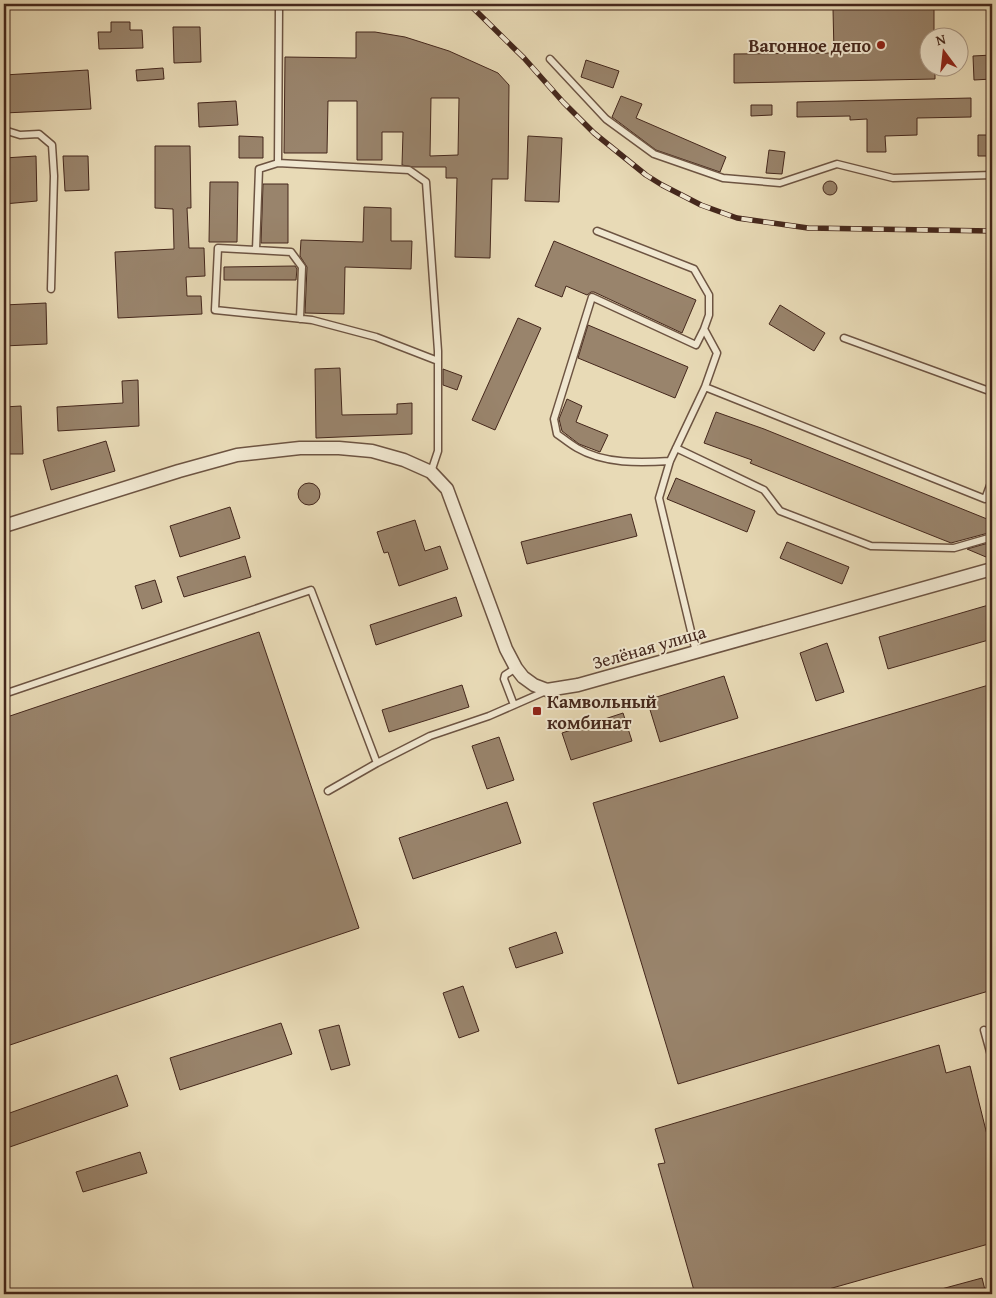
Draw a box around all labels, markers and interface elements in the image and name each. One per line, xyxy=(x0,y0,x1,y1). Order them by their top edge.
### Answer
north arrow xyxy=(918,28,968,78)
text: N xyxy=(934,28,948,50)
place label: Вагонное депо xyxy=(748,32,871,59)
marker: Вагонное депо xyxy=(875,39,887,51)
street label: Зелёная улица xyxy=(589,618,709,676)
place label: Камвольный комбинат xyxy=(547,688,657,736)
marker: Камвольный комбинат xyxy=(531,705,543,717)

